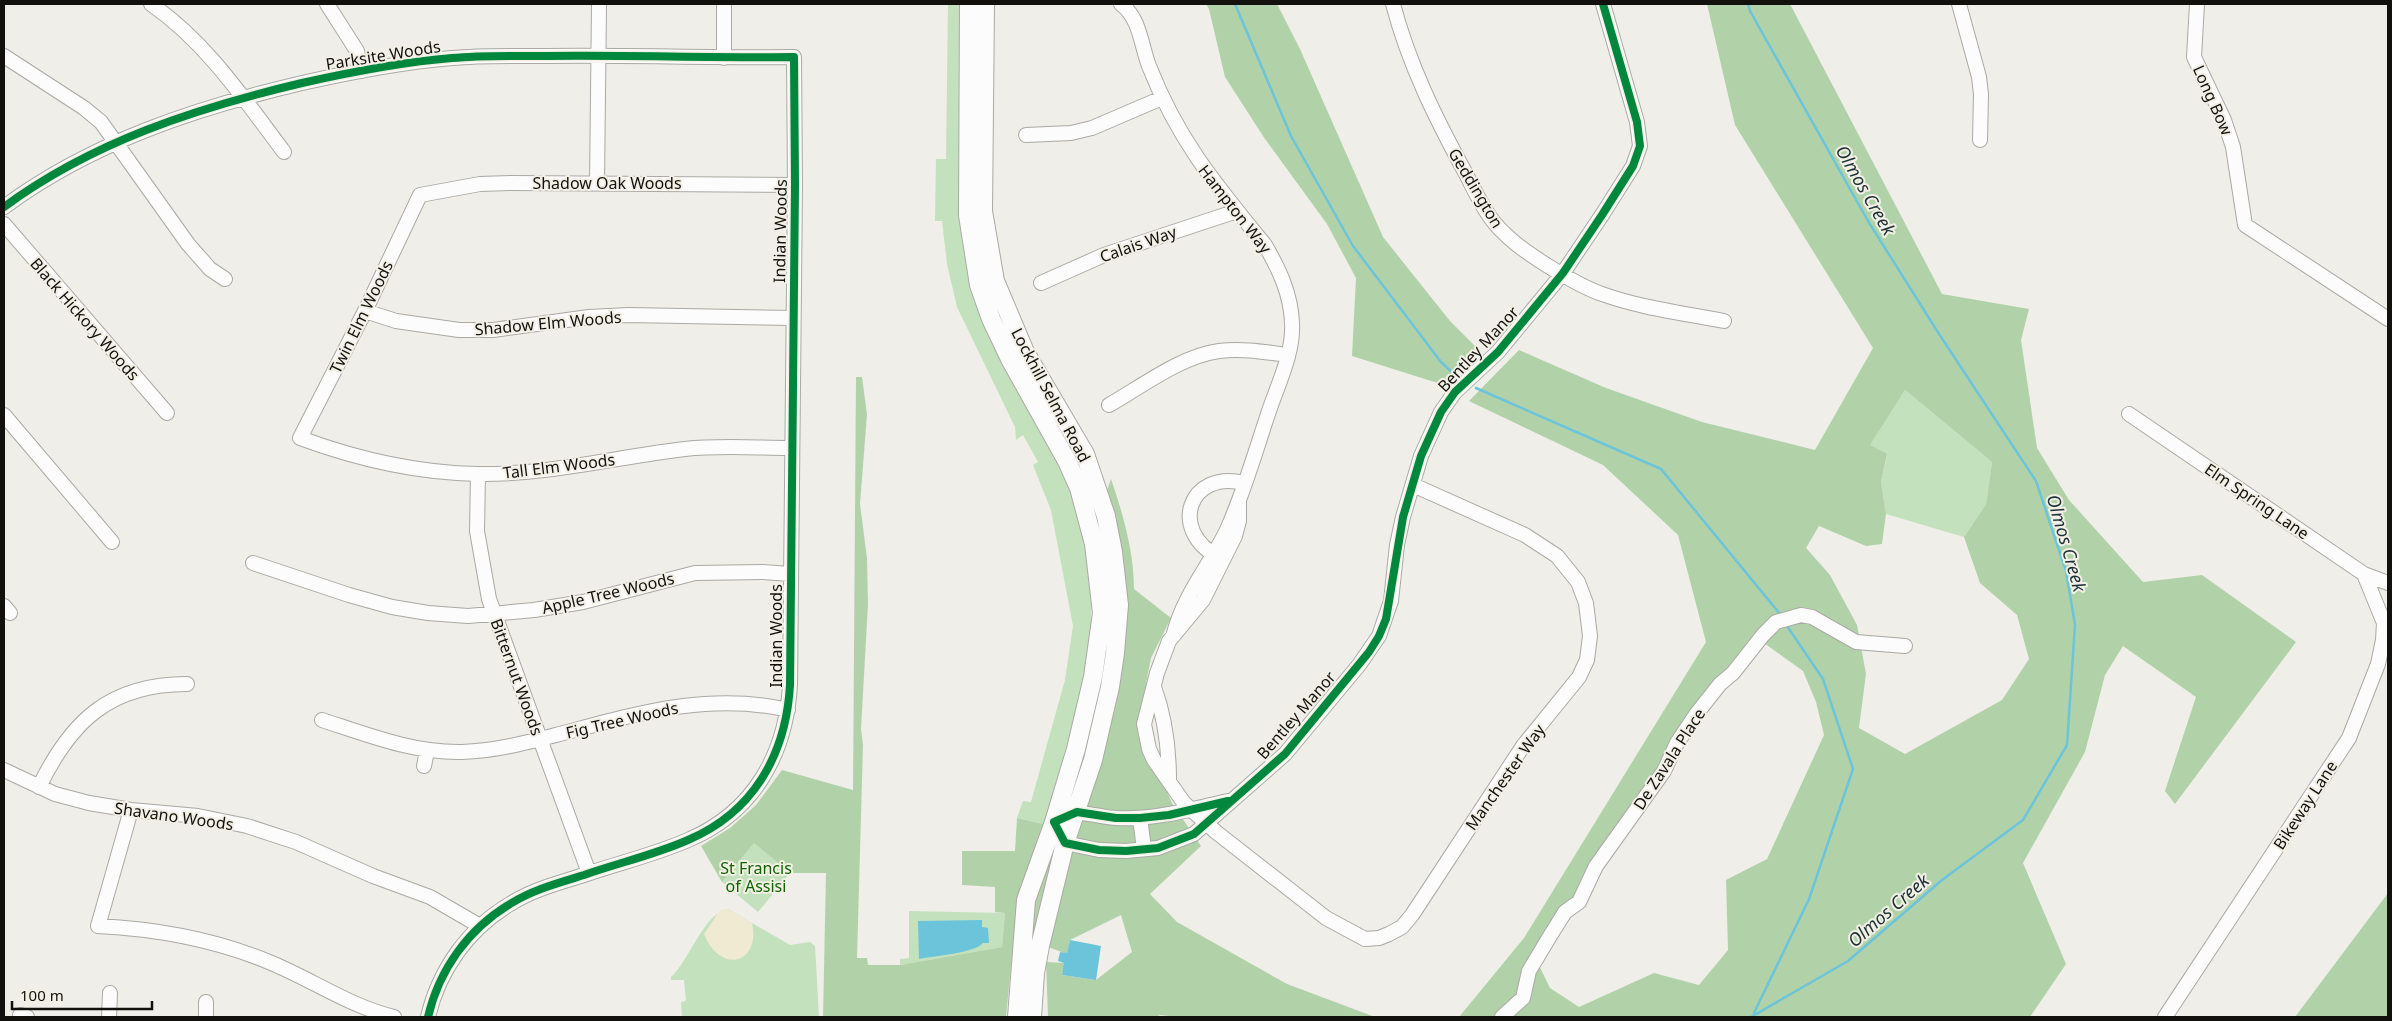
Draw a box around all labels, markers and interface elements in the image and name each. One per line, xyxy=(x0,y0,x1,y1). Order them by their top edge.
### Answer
street label: Parksite Woods xyxy=(324,35,442,75)
street label: Long Bow xyxy=(2188,62,2238,139)
water label: Olmos Creek xyxy=(1831,141,1902,240)
street label: Geddington xyxy=(1444,144,1508,232)
street label: Hampton Way xyxy=(1193,160,1277,259)
street label: Shadow Oak Woods xyxy=(532,172,682,194)
street label: Indian Woods xyxy=(768,179,792,283)
street label: Calais Way xyxy=(1097,220,1180,267)
street label: Black Hickory Woods xyxy=(25,253,145,385)
street label: Twin Elm Woods xyxy=(324,257,398,377)
street label: Bentley Manor xyxy=(1432,301,1524,397)
street label: Shadow Elm Woods xyxy=(474,306,622,340)
street label: Lockhill Selma Road xyxy=(1006,324,1096,466)
street label: Tall Elm Woods xyxy=(502,448,616,484)
street label: Elm Spring Lane xyxy=(2200,458,2314,544)
water label: Olmos Creek xyxy=(2042,492,2093,596)
street label: Apple Tree Woods xyxy=(540,567,676,619)
street label: Indian Woods xyxy=(765,584,787,688)
street label: Bitternut Woods xyxy=(486,616,548,738)
street label: Bentley Manor xyxy=(1252,666,1341,764)
street label: Fig Tree Woods xyxy=(564,696,680,744)
street label: De Zavala Place xyxy=(1628,704,1710,814)
street label: Manchester Way xyxy=(1460,719,1550,834)
street label: Bikeway Lane xyxy=(2268,756,2342,854)
street label: Shavano Woods xyxy=(113,797,235,835)
park label: St Francis of Assisi xyxy=(720,857,792,897)
water label: Olmos Creek xyxy=(1842,867,1935,952)
scale bar xyxy=(12,978,152,1010)
text: 100 m xyxy=(20,985,64,1005)

